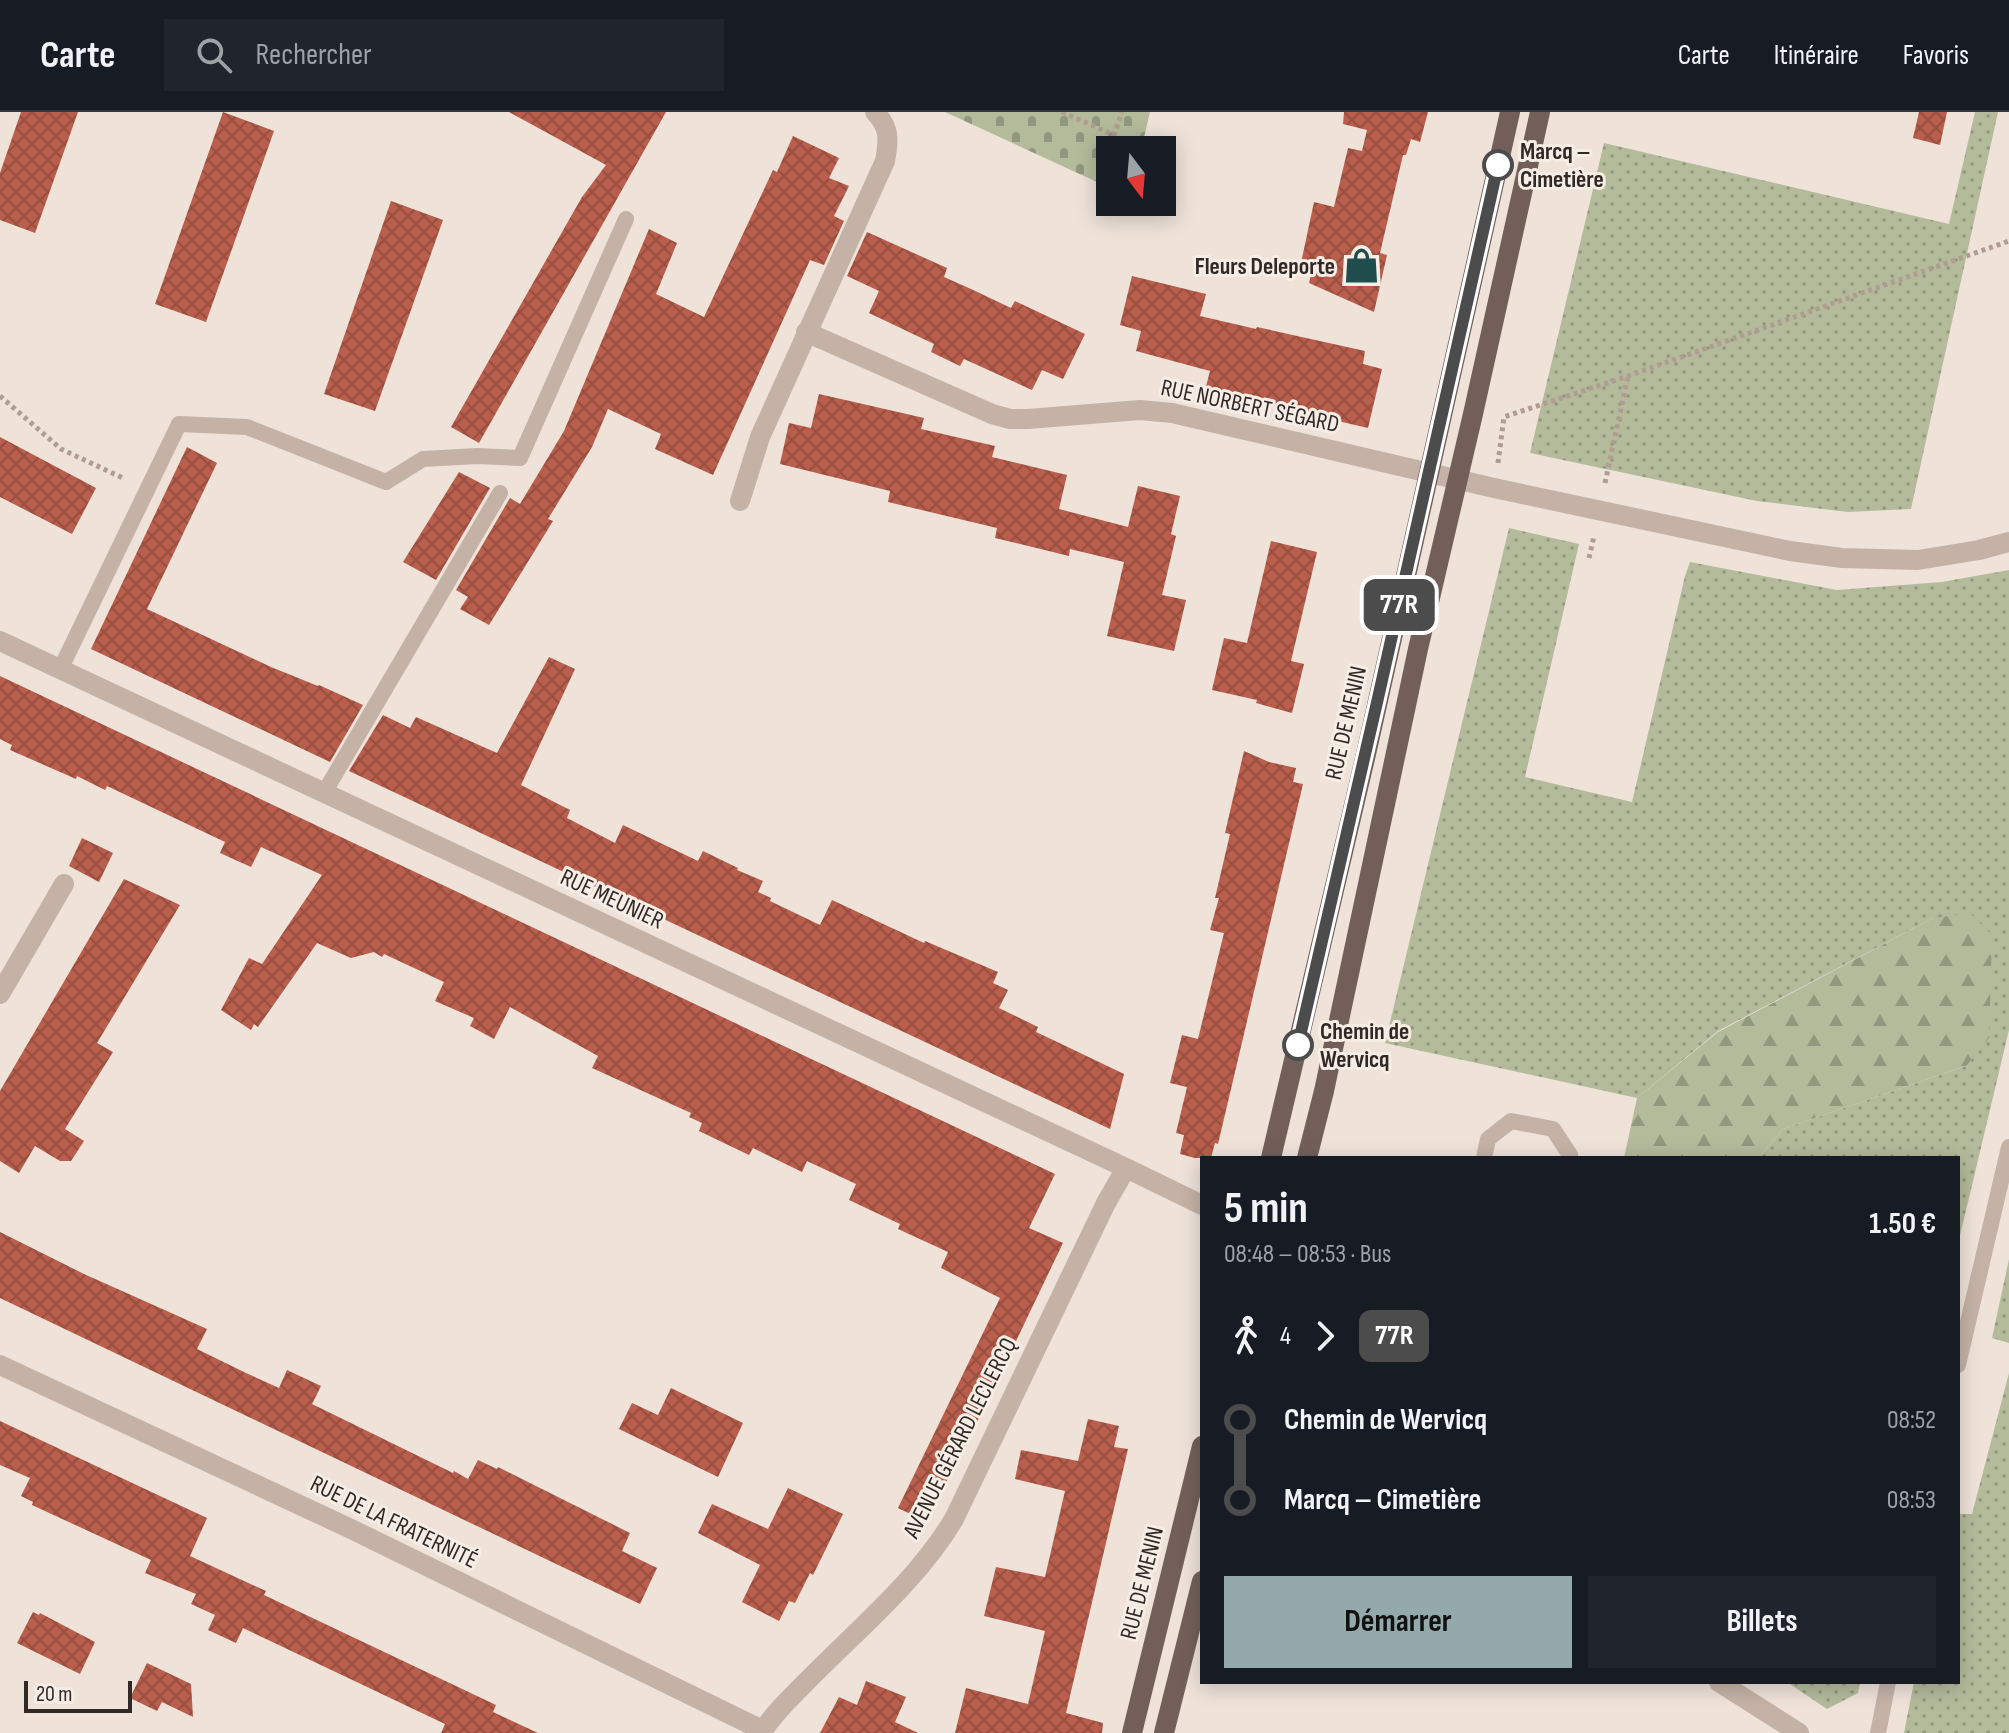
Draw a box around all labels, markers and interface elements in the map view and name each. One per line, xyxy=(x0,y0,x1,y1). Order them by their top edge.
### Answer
search box xyxy=(164,19,724,91)
text: Carte xyxy=(40,33,116,78)
icon: search xyxy=(192,33,236,77)
text: Rechercher xyxy=(256,37,372,73)
text: Carte xyxy=(1678,39,1730,72)
text: Itinéraire xyxy=(1774,39,1859,72)
text: Favoris xyxy=(1903,39,1969,72)
north arrow xyxy=(1096,136,1176,216)
map controls xyxy=(1096,136,1176,216)
place label: Marcq – Cimetière xyxy=(1520,137,1604,194)
marker: Marcq – Cimetière xyxy=(1483,150,1513,180)
shop icon: Fleurs Deleporte xyxy=(1342,247,1380,285)
place label: Fleurs Deleporte xyxy=(1195,252,1335,281)
street label: RUE NORBERT SÉGARD xyxy=(1158,373,1342,439)
line badge: 77R xyxy=(1353,579,1445,631)
text: 77R xyxy=(1380,588,1418,621)
street label: RUE DE MENIN xyxy=(1319,663,1373,783)
street label: RUE MEUNIER xyxy=(556,862,668,936)
place label: Chemin de Wervicq xyxy=(1320,1017,1409,1074)
marker: Chemin de Wervicq xyxy=(1283,1030,1313,1060)
text: 5 min xyxy=(1224,1182,1308,1235)
text: 1.50 € xyxy=(1869,1206,1936,1242)
text: 08:48 – 08:53 · Bus xyxy=(1224,1239,1391,1270)
icon: walk xyxy=(1224,1314,1268,1358)
icon: forward xyxy=(1303,1314,1347,1358)
text: 77R xyxy=(1375,1319,1413,1352)
text: 4 xyxy=(1280,1321,1291,1352)
street label: AVENUE GÉRARD LECLERCQ xyxy=(896,1333,1023,1544)
text: Chemin de Wervicq xyxy=(1284,1402,1487,1438)
text: 08:52 xyxy=(1887,1405,1936,1436)
street label: RUE DE LA FRATERNITÉ xyxy=(306,1469,482,1575)
text: Marcq – Cimetière xyxy=(1284,1482,1481,1518)
text: 08:53 xyxy=(1887,1485,1936,1516)
street label: RUE DE MENIN xyxy=(1114,1523,1170,1643)
button: Démarrer xyxy=(1224,1576,1572,1668)
button: Billets xyxy=(1588,1576,1936,1668)
scale bar xyxy=(24,1677,132,1713)
text: 20 m xyxy=(36,1681,73,1708)

